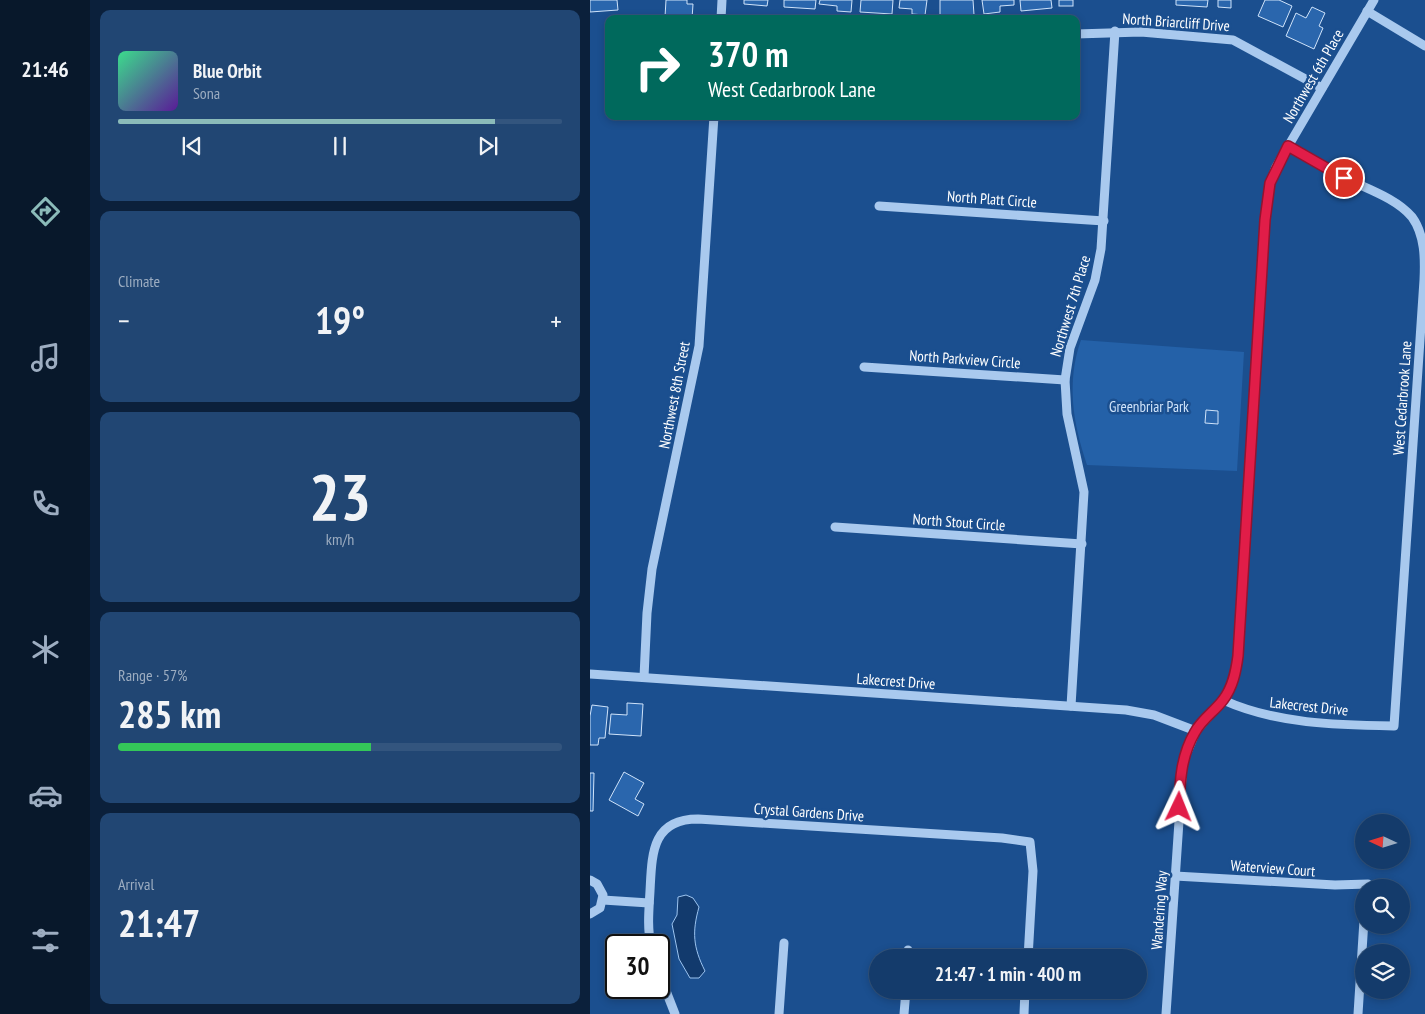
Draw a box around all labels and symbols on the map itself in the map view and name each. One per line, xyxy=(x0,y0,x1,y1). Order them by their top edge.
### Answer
street label: North Briarcliff Drive xyxy=(1122,9,1230,35)
street label: Northwest 6th Place xyxy=(1278,26,1348,126)
pin xyxy=(1323,157,1365,199)
street label: North Platt Circle xyxy=(947,186,1037,212)
street label: Northwest 7th Place xyxy=(1046,253,1094,359)
street label: Northwest 8th Street xyxy=(654,340,694,450)
street label: West Cedarbrook Lane xyxy=(1389,340,1415,456)
street label: North Parkview Circle xyxy=(909,346,1021,372)
park label: Greenbriar Park xyxy=(1109,397,1189,416)
street label: North Stout Circle xyxy=(912,509,1006,535)
street label: Lakecrest Drive xyxy=(856,669,936,693)
street label: Lakecrest Drive xyxy=(1269,692,1349,720)
position arrow xyxy=(1152,780,1204,832)
street label: Crystal Gardens Drive xyxy=(753,799,865,825)
north arrow xyxy=(1355,814,1410,869)
street label: Waterview Court xyxy=(1230,856,1316,880)
street label: Wandering Way xyxy=(1147,869,1171,950)
speed limit sign: 30 xyxy=(605,934,670,999)

